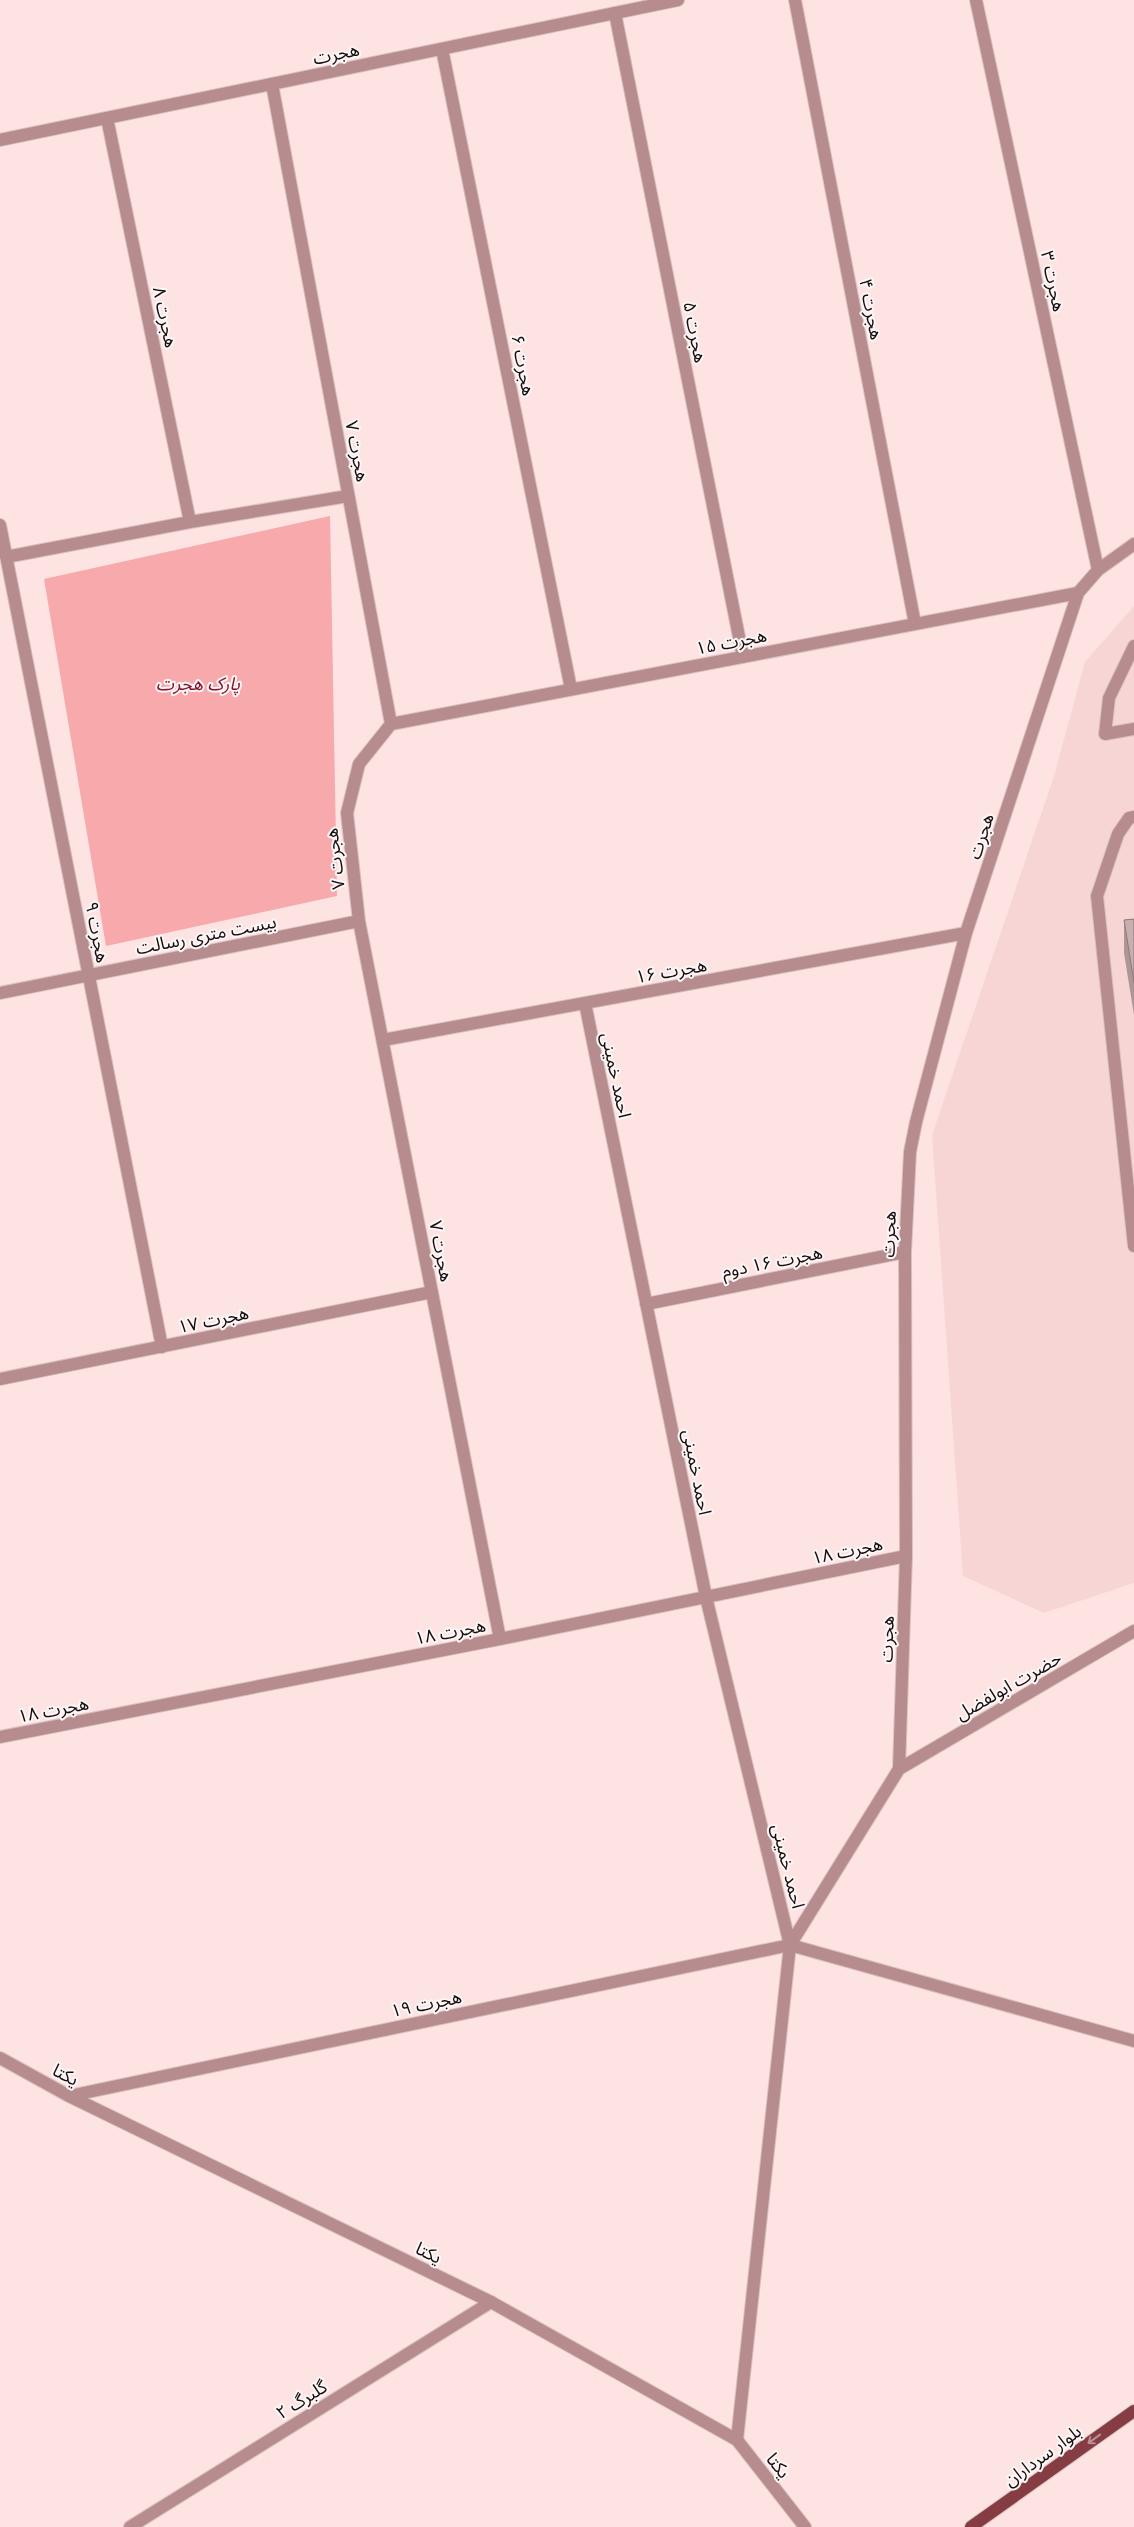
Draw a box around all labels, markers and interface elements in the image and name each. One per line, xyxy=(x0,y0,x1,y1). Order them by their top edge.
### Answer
street label: هجرت xyxy=(311,36,361,70)
street label: هجرت ۳ xyxy=(1036,248,1072,314)
street label: هجرت ۴ xyxy=(854,276,890,342)
street label: هجرت ۸ xyxy=(148,284,184,350)
street label: هجرت ۵ xyxy=(678,299,714,365)
street label: هجرت ۶ xyxy=(506,332,542,398)
street label: هجرت ۷ xyxy=(340,418,376,484)
street label: هجرت ۱۵ xyxy=(693,622,769,660)
park label: پارک هجرت xyxy=(156,671,240,696)
street label: هجرت xyxy=(961,810,999,862)
street label: هجرت ۷ xyxy=(318,827,350,891)
street label: هجرت ۹ xyxy=(80,899,116,965)
street label: بیست متری رسالت xyxy=(134,909,278,959)
street label: هجرت ۱۶ xyxy=(633,952,709,988)
street label: احمد خمینی xyxy=(596,1030,638,1120)
street label: هجرت xyxy=(875,1210,901,1258)
street label: هجرت ۷ xyxy=(424,1218,460,1284)
street label: هجرت ۱۶ دوم xyxy=(720,1239,825,1285)
street label: هجرت ۱۷ xyxy=(175,1300,251,1338)
street label: احمد خمینی xyxy=(678,1427,718,1517)
street label: هجرت ۱۸ xyxy=(809,1531,885,1569)
street label: هجرت ۱۸ xyxy=(412,1612,488,1650)
street label: هجرت xyxy=(873,1615,899,1663)
street label: حضرت ابولفضل xyxy=(951,1645,1065,1725)
street label: هجرت ۱۸ xyxy=(15,1690,91,1728)
street label: احمد خمینی xyxy=(767,1821,811,1911)
street label: هجرت ۱۹ xyxy=(388,1984,464,2022)
street label: یکتا xyxy=(49,2057,83,2091)
street label: یکتا xyxy=(412,2235,446,2269)
street label: گلبرگ ۲ xyxy=(271,2374,332,2424)
street label: بلوار سرداران xyxy=(998,2419,1086,2491)
one-way arrow xyxy=(1087,2434,1101,2444)
street label: یکتا xyxy=(761,2447,797,2483)

